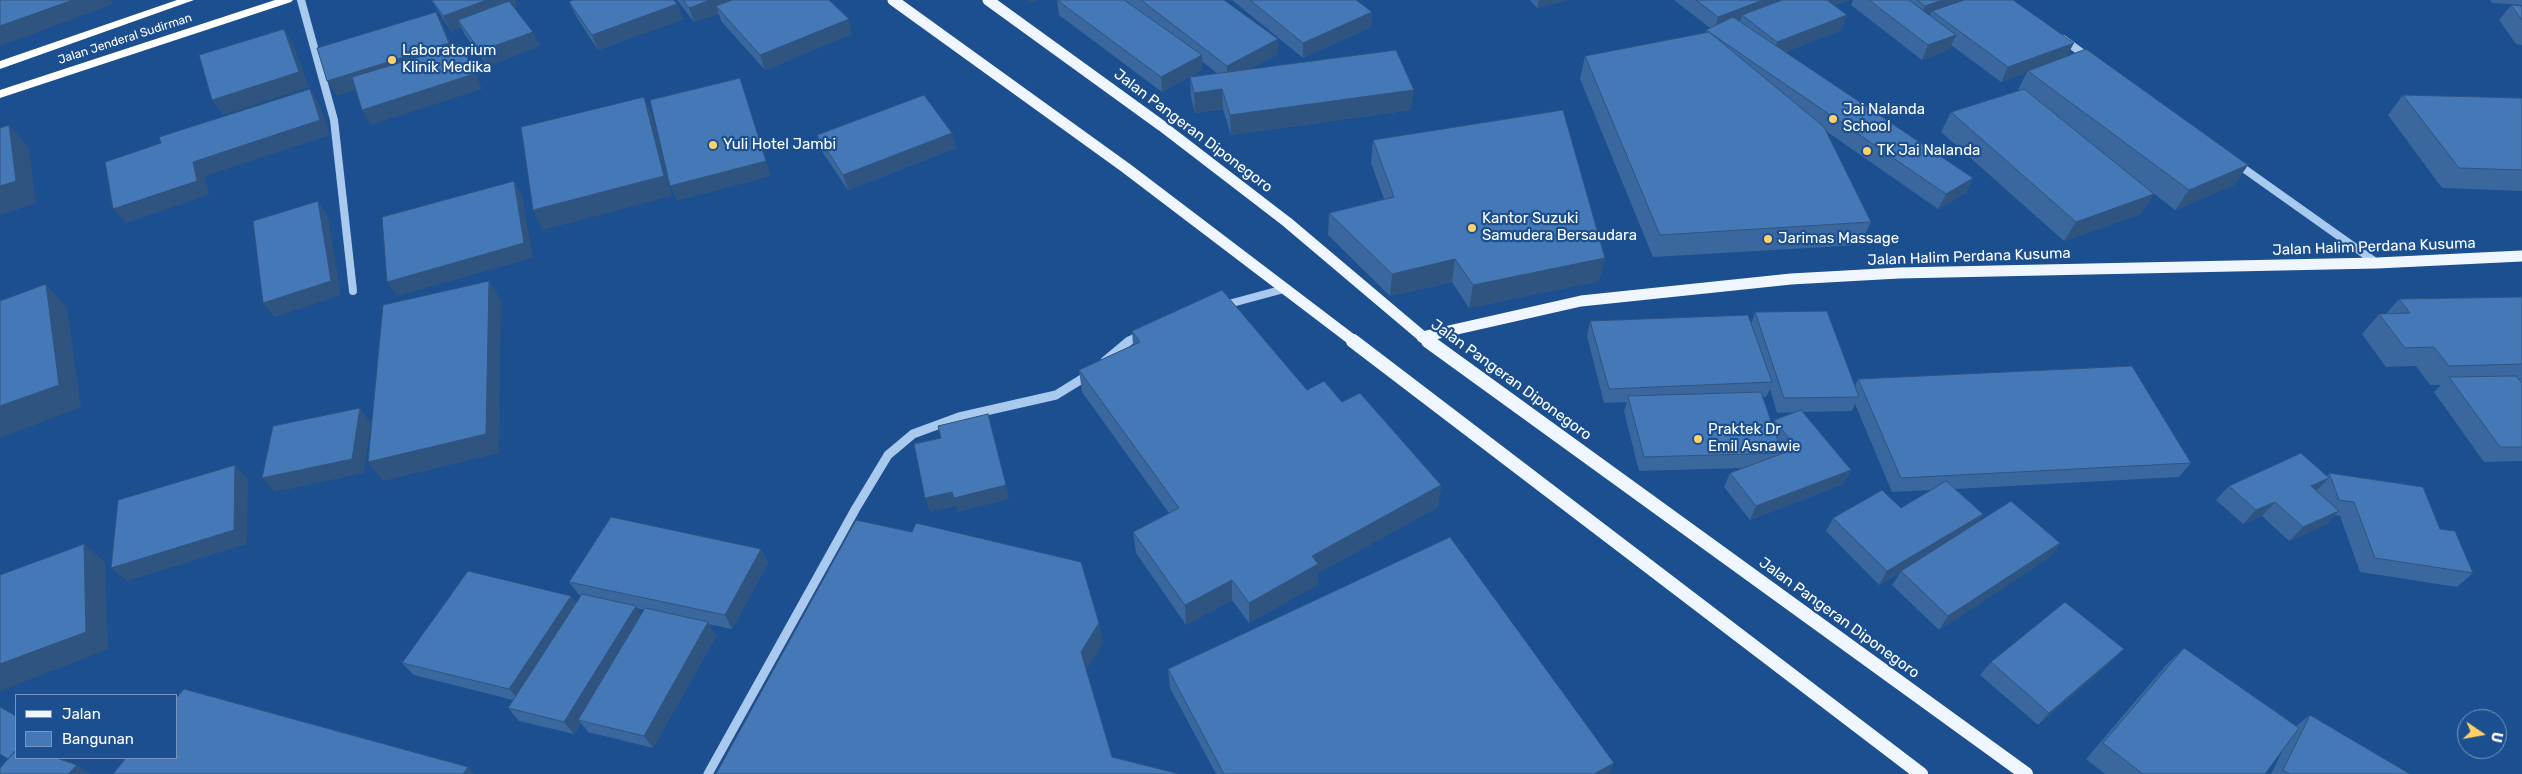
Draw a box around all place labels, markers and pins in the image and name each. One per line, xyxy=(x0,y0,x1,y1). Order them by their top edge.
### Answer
place label: Laboratorium Klinik Medika xyxy=(402,42,496,77)
marker: Laboratorium Klinik Medika xyxy=(386,54,398,66)
place label: Jai Nalanda School xyxy=(1843,101,1925,136)
marker: Jai Nalanda School xyxy=(1827,113,1839,125)
place label: Yuli Hotel Jambi xyxy=(723,136,836,154)
marker: Yuli Hotel Jambi xyxy=(707,139,719,151)
place label: TK Jai Nalanda xyxy=(1877,142,1980,160)
marker: TK Jai Nalanda xyxy=(1861,145,1873,157)
place label: Kantor Suzuki Samudera Bersaudara xyxy=(1482,210,1637,245)
marker: Kantor Suzuki Samudera Bersaudara xyxy=(1466,222,1478,234)
place label: Jarimas Massage xyxy=(1778,230,1899,248)
marker: Jarimas Massage xyxy=(1762,233,1774,245)
place label: Praktek Dr Emil Asnawie xyxy=(1708,421,1800,456)
marker: Praktek Dr Emil Asnawie xyxy=(1692,433,1704,445)

